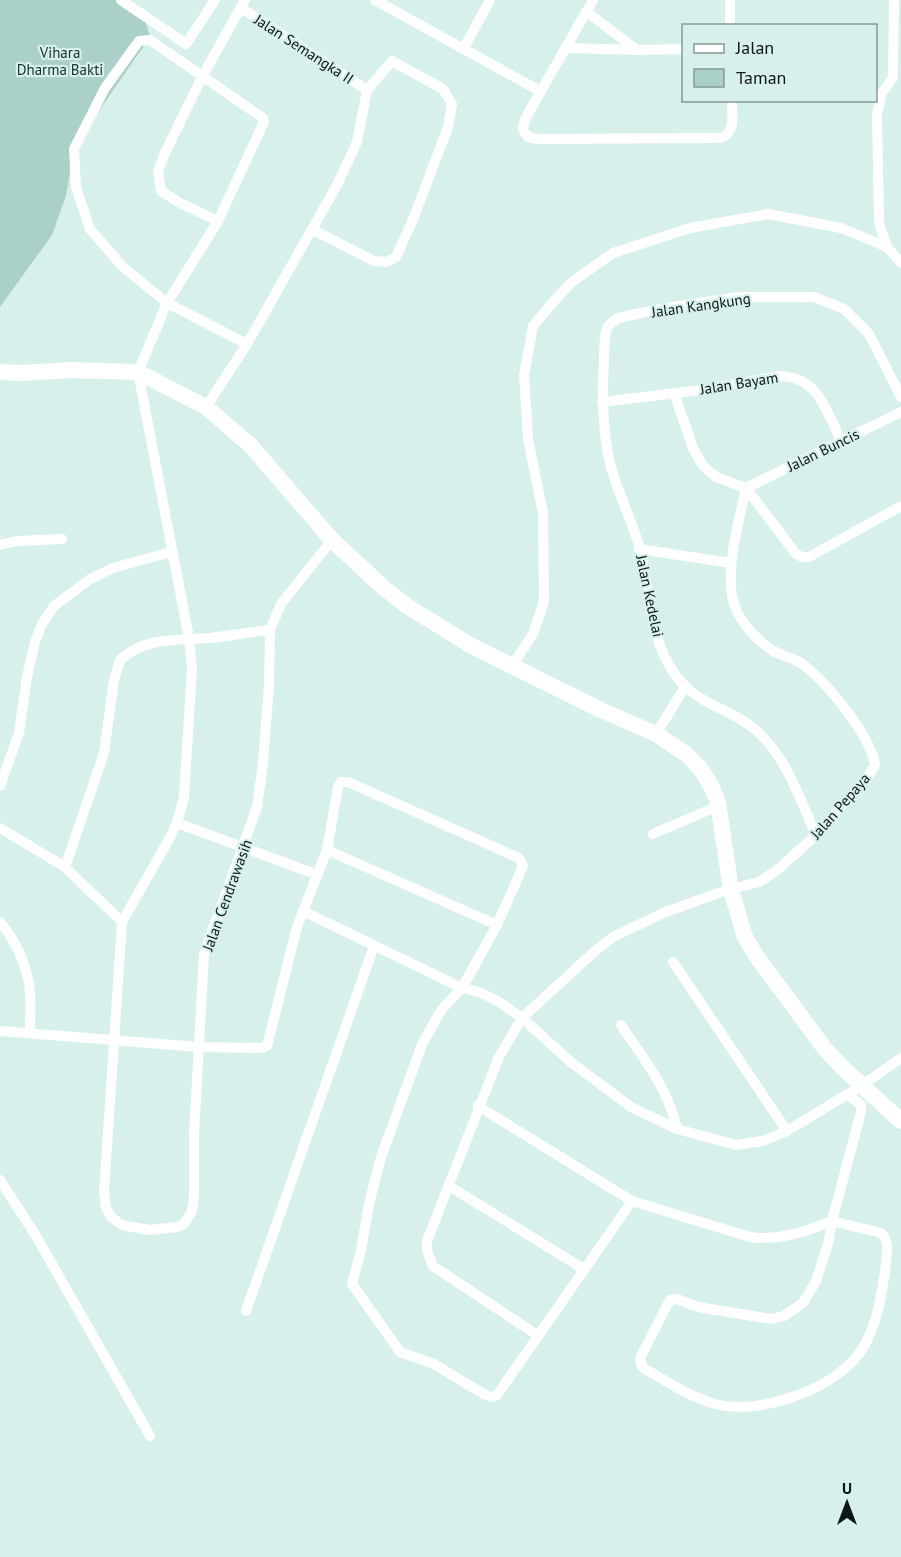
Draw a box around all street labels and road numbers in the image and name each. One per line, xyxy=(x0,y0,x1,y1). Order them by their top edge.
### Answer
street label: Jalan Semangka II xyxy=(250,9,357,88)
street label: Jalan Kangkung xyxy=(649,289,752,321)
street label: Jalan Bayam xyxy=(698,367,779,399)
street label: Jalan Buncis xyxy=(783,424,862,476)
street label: Jalan Kedelai xyxy=(632,552,668,639)
street label: Jalan Pepaya xyxy=(806,769,874,844)
street label: Jalan Cendrawasih xyxy=(198,837,256,954)

